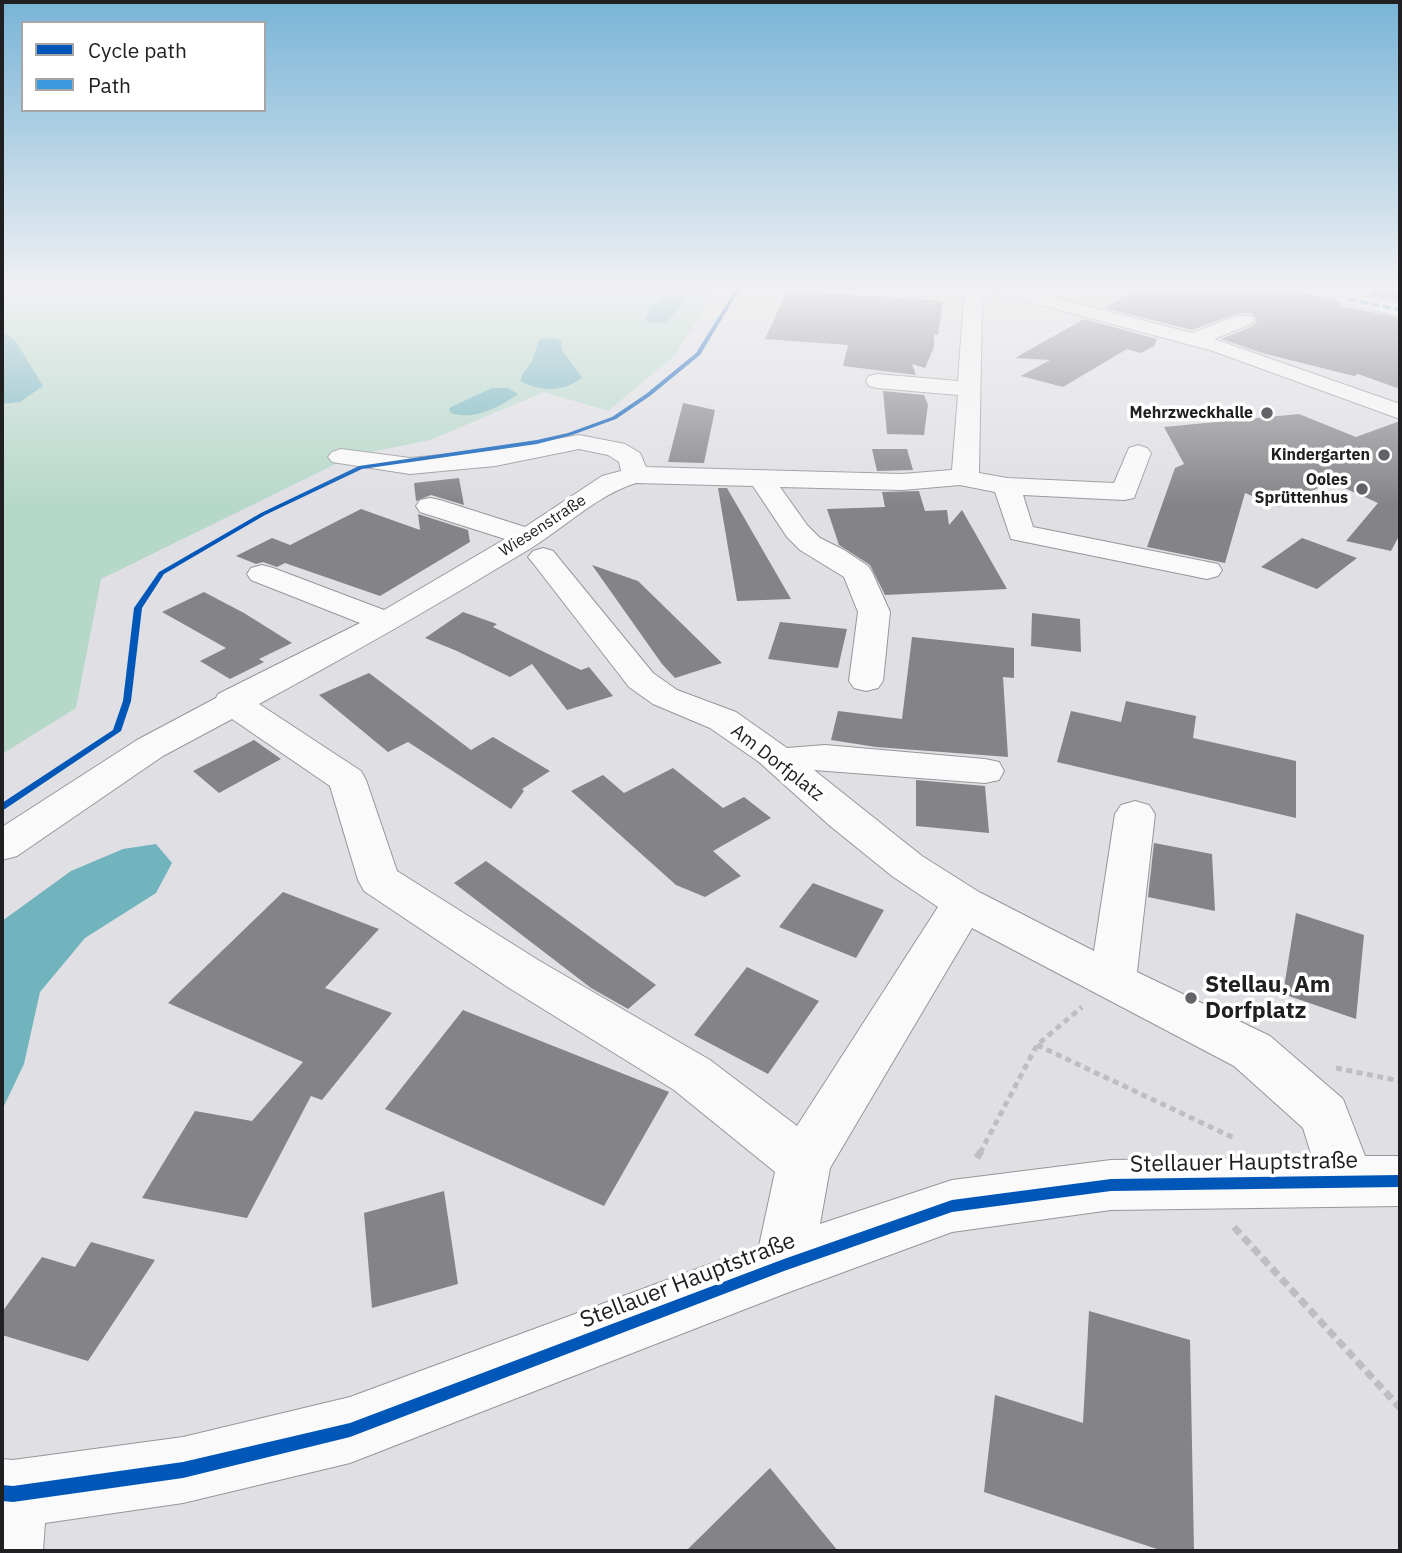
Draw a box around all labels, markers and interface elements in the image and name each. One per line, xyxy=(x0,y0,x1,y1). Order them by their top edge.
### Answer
legend xyxy=(21,21,266,112)
text: Cycle path xyxy=(88,36,187,64)
text: Path xyxy=(88,71,131,99)
place label: Mehrzweckhalle xyxy=(1130,403,1253,423)
marker: Mehrzweckhalle xyxy=(1259,405,1275,421)
place label: Kindergarten xyxy=(1271,445,1370,465)
marker: Kindergarten xyxy=(1376,447,1392,463)
place label: Ooles Sprüttenhus xyxy=(1255,470,1348,508)
marker: Ooles Sprüttenhus xyxy=(1354,481,1370,497)
street label: Wiesenstraße xyxy=(496,491,590,561)
street label: Am Dorfplatz xyxy=(726,720,828,806)
place label: Stellau, Am Dorfplatz xyxy=(1205,971,1330,1025)
marker: Stellau, Am Dorfplatz xyxy=(1183,990,1199,1006)
street label: Stellauer Hauptstraße xyxy=(1130,1147,1358,1179)
street label: Stellauer Hauptstraße xyxy=(577,1227,799,1335)

